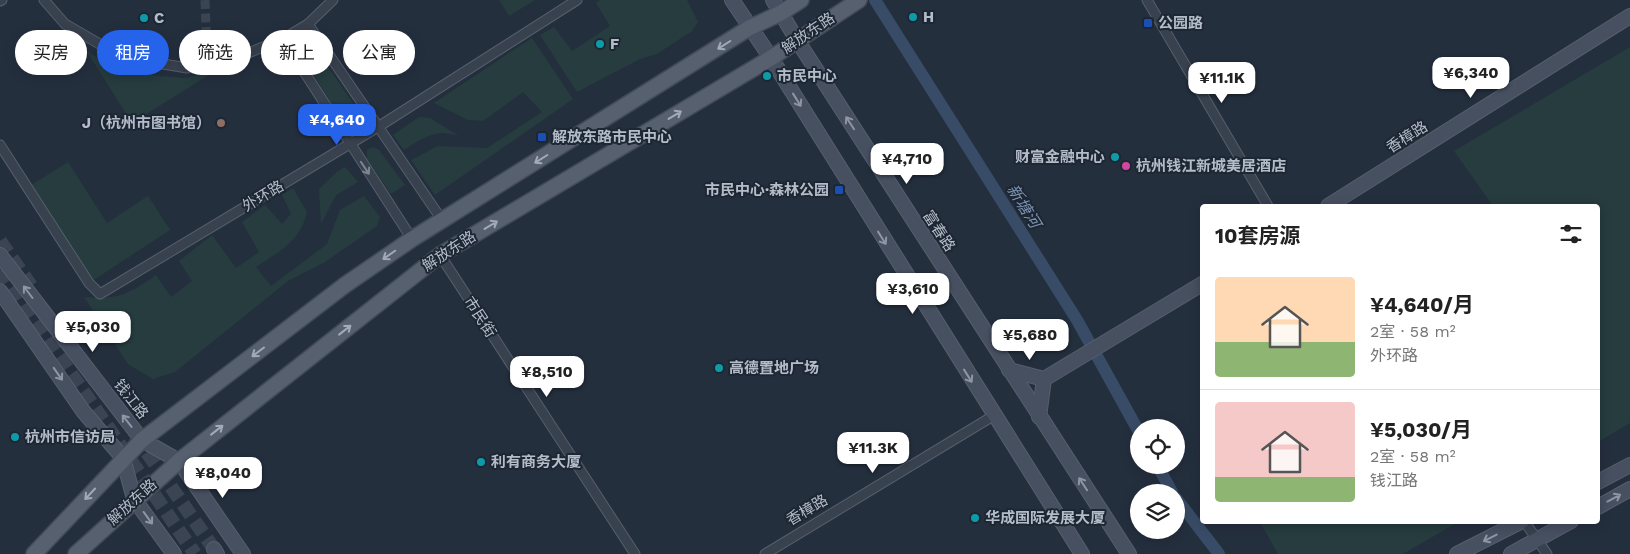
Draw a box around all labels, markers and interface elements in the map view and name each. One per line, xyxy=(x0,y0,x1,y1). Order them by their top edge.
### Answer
place label: H xyxy=(923,8,934,26)
place label: C xyxy=(154,9,164,27)
street label: 解放东路 xyxy=(778,9,838,57)
marker: H xyxy=(907,11,919,23)
marker: C xyxy=(138,12,150,24)
place label: 公园路 xyxy=(1158,14,1203,32)
marker: 公园路 xyxy=(1142,17,1154,29)
chip: 买房 xyxy=(15,30,87,75)
chip: 租房 xyxy=(97,30,169,75)
chip: 筛选 xyxy=(179,30,251,75)
chip: 新上 xyxy=(261,30,333,75)
chip: 公寓 xyxy=(343,30,415,75)
place label: F xyxy=(610,35,619,53)
marker: F xyxy=(594,38,606,50)
one-way arrow xyxy=(717,40,731,50)
pin: ¥6,340 xyxy=(1430,56,1512,99)
pin: ¥11.1K xyxy=(1181,62,1263,104)
text: ¥6,340 xyxy=(1443,63,1499,82)
place label: 市民中心 xyxy=(777,67,837,85)
text: ¥11.1K xyxy=(1199,68,1245,87)
marker: 市民中心 xyxy=(761,70,773,82)
one-way arrow xyxy=(792,92,802,106)
pin: ¥4,640 xyxy=(296,104,378,146)
text: ¥4,640 xyxy=(309,110,365,129)
one-way arrow xyxy=(668,110,682,120)
place label: J（杭州市图书馆） xyxy=(82,114,211,132)
marker: J（杭州市图书馆） xyxy=(215,117,227,129)
one-way arrow xyxy=(845,117,855,131)
street label: 香樟路 xyxy=(1383,117,1431,157)
place label: 解放东路市民中心 xyxy=(552,128,672,146)
marker: 解放东路市民中心 xyxy=(536,131,548,143)
pin: ¥4,710 xyxy=(866,142,948,185)
place label: 财富金融中心 xyxy=(1015,148,1105,166)
text: ¥4,710 xyxy=(882,149,932,168)
marker: 财富金融中心 xyxy=(1109,151,1121,163)
one-way arrow xyxy=(535,154,549,164)
place label: 杭州钱江新城美居酒店 xyxy=(1136,157,1286,175)
marker: 杭州钱江新城美居酒店 xyxy=(1120,160,1132,172)
one-way arrow xyxy=(360,161,370,175)
street label: 外环路 xyxy=(239,177,287,215)
place label: 市民中心·森林公园 xyxy=(705,181,829,199)
water label: 新塘河 xyxy=(1003,181,1046,234)
marker: 市民中心·森林公园 xyxy=(833,184,845,196)
street label: 富春路 xyxy=(919,207,959,255)
one-way arrow xyxy=(483,219,497,229)
icon: filters xyxy=(1557,220,1585,248)
text: 10套房源 xyxy=(1215,223,1301,248)
street label: 解放东路 xyxy=(419,227,479,275)
one-way arrow xyxy=(878,230,888,244)
one-way arrow xyxy=(382,250,396,260)
pin: ¥3,610 xyxy=(872,272,954,315)
text: ¥3,610 xyxy=(887,279,939,298)
one-way arrow xyxy=(23,286,34,299)
text: ¥4,640/月 xyxy=(1370,292,1474,317)
street label: 市民街 xyxy=(460,293,500,341)
icon: home xyxy=(1255,297,1315,357)
pin: ¥5,030 xyxy=(52,310,134,353)
text: ¥5,030 xyxy=(66,317,120,336)
pin: ¥5,680 xyxy=(989,318,1071,361)
text: 2室 · 58 m² xyxy=(1370,322,1456,341)
one-way arrow xyxy=(338,324,351,335)
text: ¥5,680 xyxy=(1003,325,1057,344)
one-way arrow xyxy=(252,346,265,357)
text: 外环路 xyxy=(1370,346,1418,365)
pin: ¥8,510 xyxy=(506,356,588,398)
place label: 高德置地广场 xyxy=(729,359,819,377)
text: ¥8,510 xyxy=(521,362,573,381)
marker: 高德置地广场 xyxy=(713,362,725,374)
one-way arrow xyxy=(53,367,63,381)
one-way arrow xyxy=(964,368,974,382)
street label: 钱江路 xyxy=(110,376,152,422)
one-way arrow xyxy=(122,415,133,428)
text: ¥5,030/月 xyxy=(1370,417,1472,442)
map controls xyxy=(1130,419,1185,539)
button: locate xyxy=(1130,419,1185,474)
icon: home xyxy=(1255,422,1315,482)
one-way arrow xyxy=(210,425,223,436)
place label: 杭州市信访局 xyxy=(25,428,115,446)
marker: 杭州市信访局 xyxy=(9,431,21,443)
pin: ¥11.3K xyxy=(832,432,914,474)
text: ¥11.3K xyxy=(848,438,898,457)
text: 2室 · 58 m² xyxy=(1370,447,1456,466)
place label: 利有商务大厦 xyxy=(491,453,581,471)
pin: ¥8,040 xyxy=(182,456,264,499)
marker: 利有商务大厦 xyxy=(475,456,487,468)
text: ¥8,040 xyxy=(195,463,251,482)
text: 钱江路 xyxy=(1370,471,1418,490)
street label: 解放东路 xyxy=(104,475,160,529)
one-way arrow xyxy=(1078,478,1088,492)
button: layers xyxy=(1130,484,1185,539)
one-way arrow xyxy=(84,487,96,500)
street label: 香樟路 xyxy=(783,491,831,529)
one-way arrow xyxy=(1606,493,1621,503)
place label: 华成国际发展大厦 xyxy=(985,509,1105,527)
one-way arrow xyxy=(143,511,153,525)
marker: 华成国际发展大厦 xyxy=(969,512,981,524)
one-way arrow xyxy=(1483,534,1498,543)

